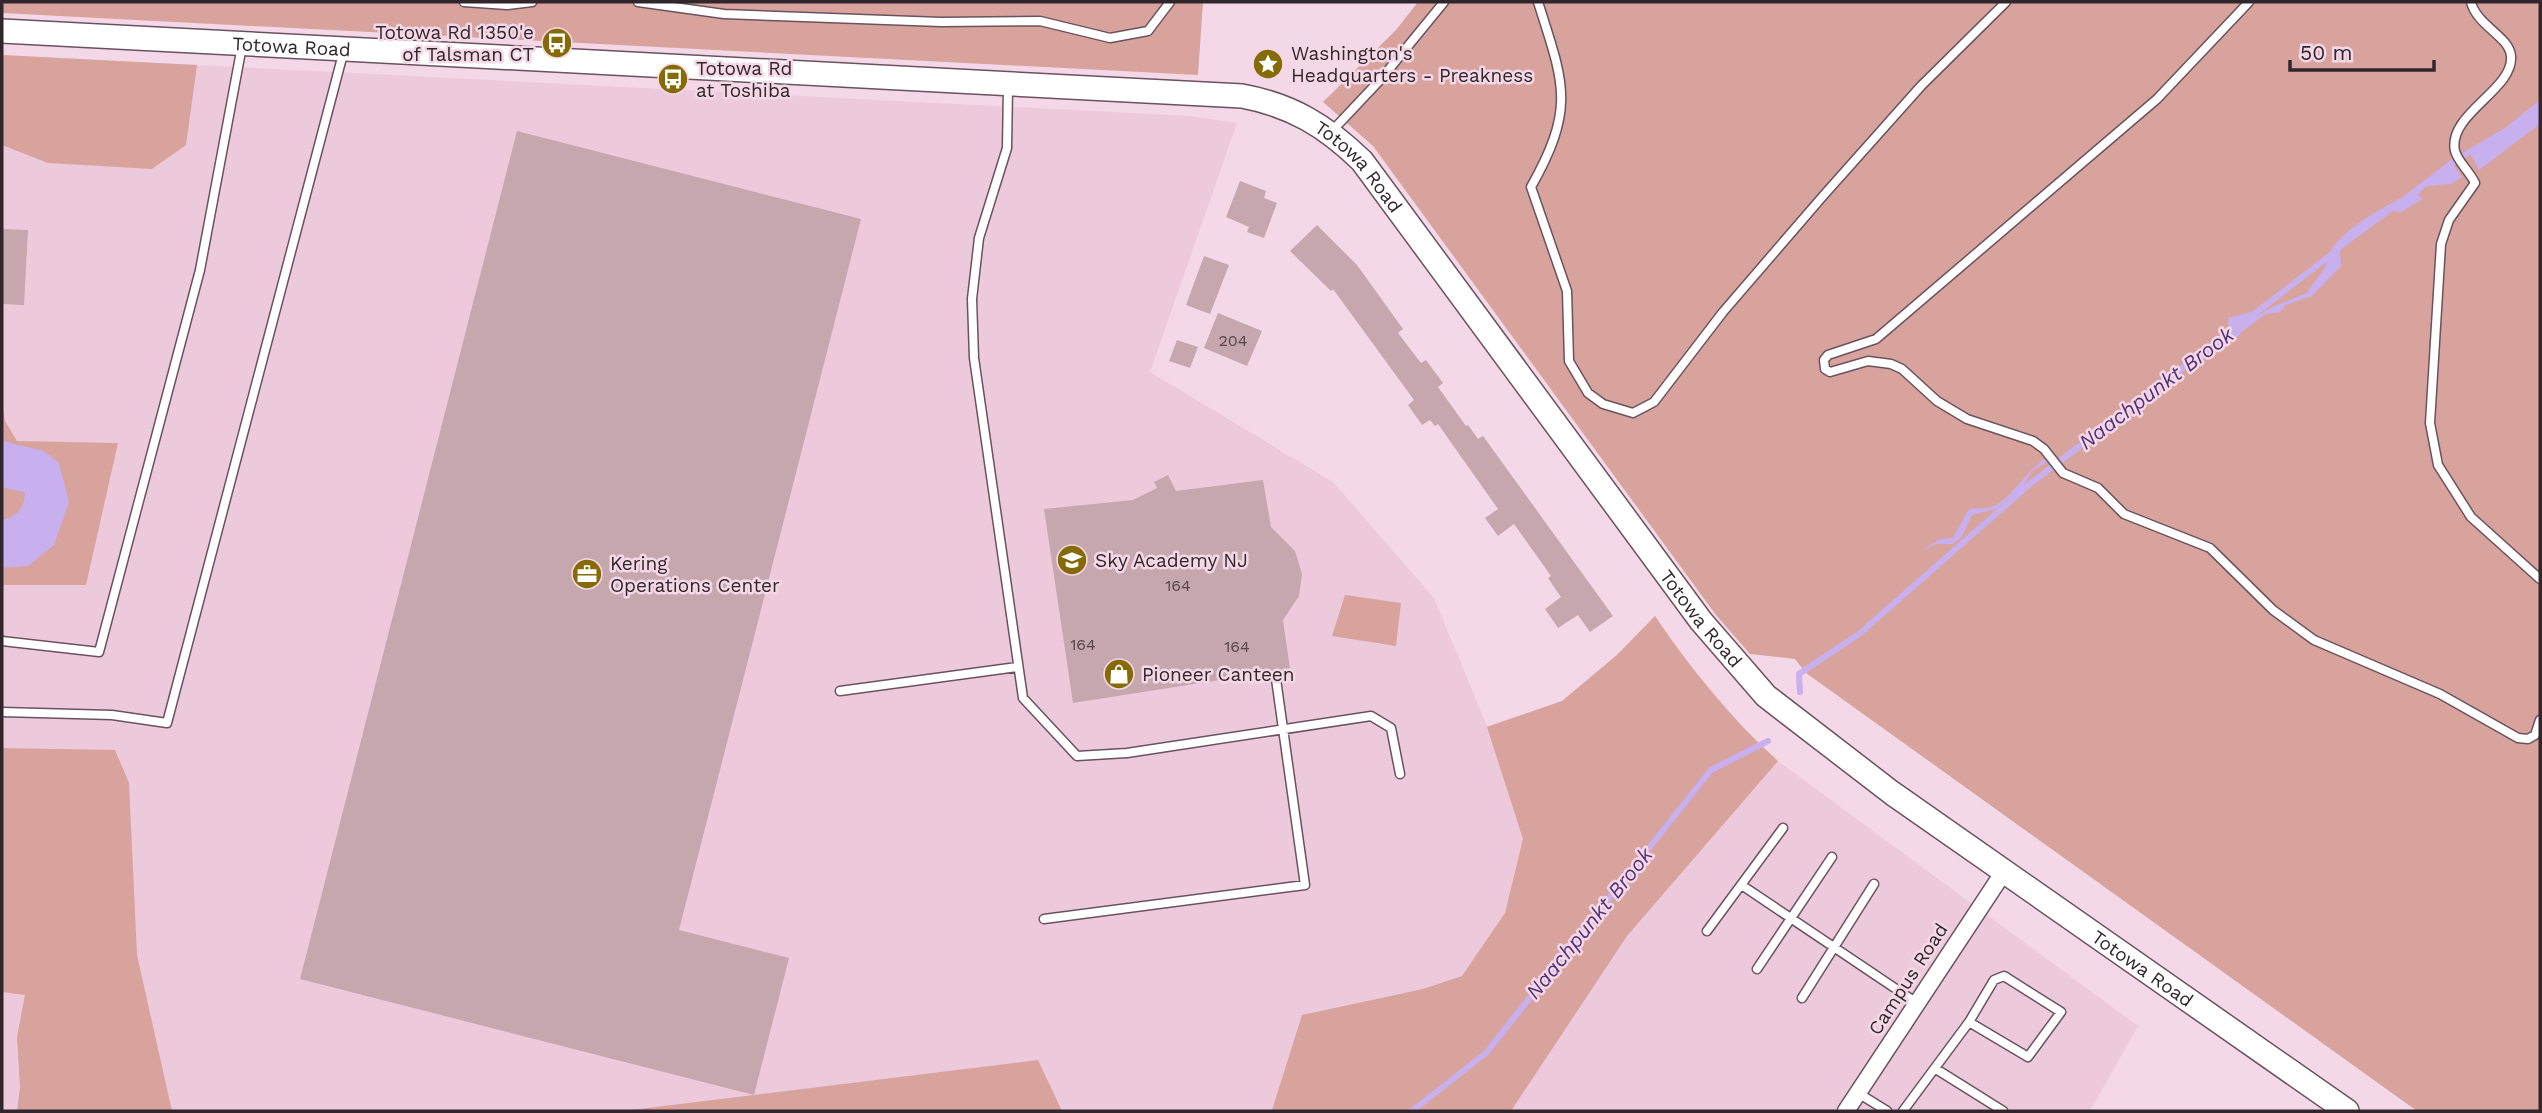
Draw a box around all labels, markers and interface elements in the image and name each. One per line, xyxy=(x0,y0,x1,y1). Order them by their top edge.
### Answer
place label: Totowa Rd 1350'e of Talsman CT xyxy=(375,21,534,66)
bus stop icon: Totowa Rd 1350'e of Talsman CT xyxy=(540,26,574,60)
scale bar xyxy=(2290,28,2434,72)
street label: Totowa Road xyxy=(232,32,351,61)
text: 50 m xyxy=(2300,40,2352,65)
place label: Washington's Headquarters - Preakness xyxy=(1291,42,1533,87)
place icon: Washington's Headquarters - Preakness xyxy=(1251,47,1285,81)
place label: Totowa Rd at Toshiba xyxy=(696,57,792,102)
bus stop icon: Totowa Rd at Toshiba xyxy=(656,62,690,96)
street label: Totowa Road xyxy=(1311,115,1407,217)
water label: Naachpunkt Brook xyxy=(2074,321,2239,454)
house number: 204 xyxy=(1218,331,1248,350)
school or university icon: Sky Academy NJ xyxy=(1055,543,1089,577)
place label: Sky Academy NJ xyxy=(1095,549,1248,572)
place label: Kering Operations Center xyxy=(610,552,780,597)
office icon: Kering Operations Center xyxy=(570,557,604,591)
street label: Totowa Road xyxy=(1655,565,1747,672)
house number: 164 xyxy=(1165,576,1191,595)
house number: 164 xyxy=(1070,635,1096,654)
house number: 164 xyxy=(1224,637,1250,656)
shop icon: Pioneer Canteen xyxy=(1102,657,1136,691)
place label: Pioneer Canteen xyxy=(1142,663,1295,686)
water label: Naachpunkt Brook xyxy=(1520,842,1658,1004)
street label: Campus Road xyxy=(1863,919,1953,1039)
street label: Totowa Road xyxy=(2088,925,2198,1012)

